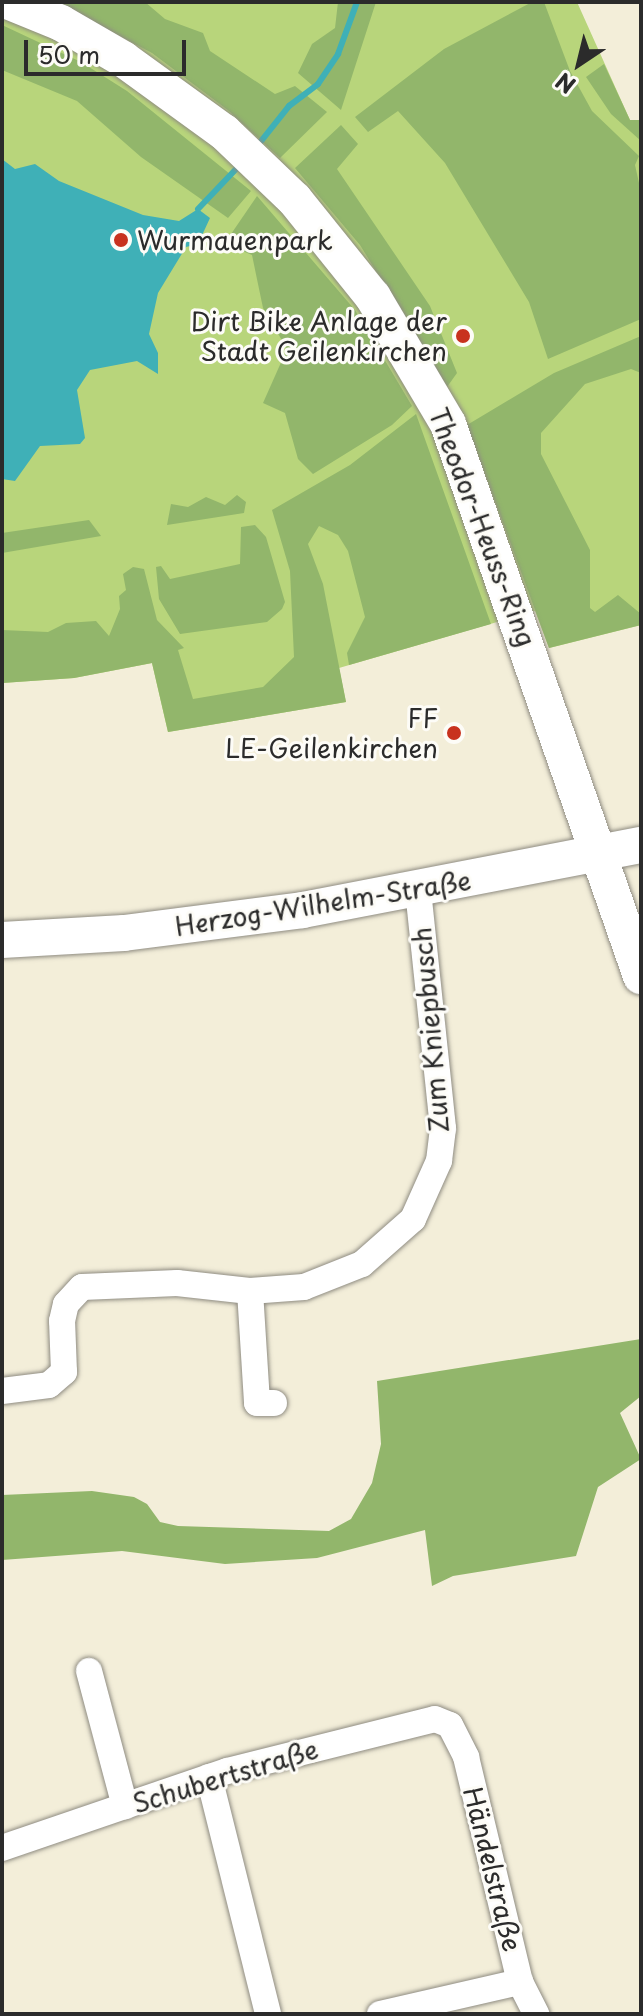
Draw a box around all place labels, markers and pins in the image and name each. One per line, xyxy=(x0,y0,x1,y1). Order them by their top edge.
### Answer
place label: Wurmauenpark xyxy=(137,224,333,256)
marker: Wurmauenpark xyxy=(112,231,130,249)
place label: Dirt Bike Anlage der Stadt Geilenkirchen xyxy=(189,305,447,366)
marker: Dirt Bike Anlage der Stadt Geilenkirchen xyxy=(454,327,472,345)
place label: FF LE-Geilenkirchen xyxy=(225,702,438,764)
marker: FF LE-Geilenkirchen xyxy=(445,724,463,742)

